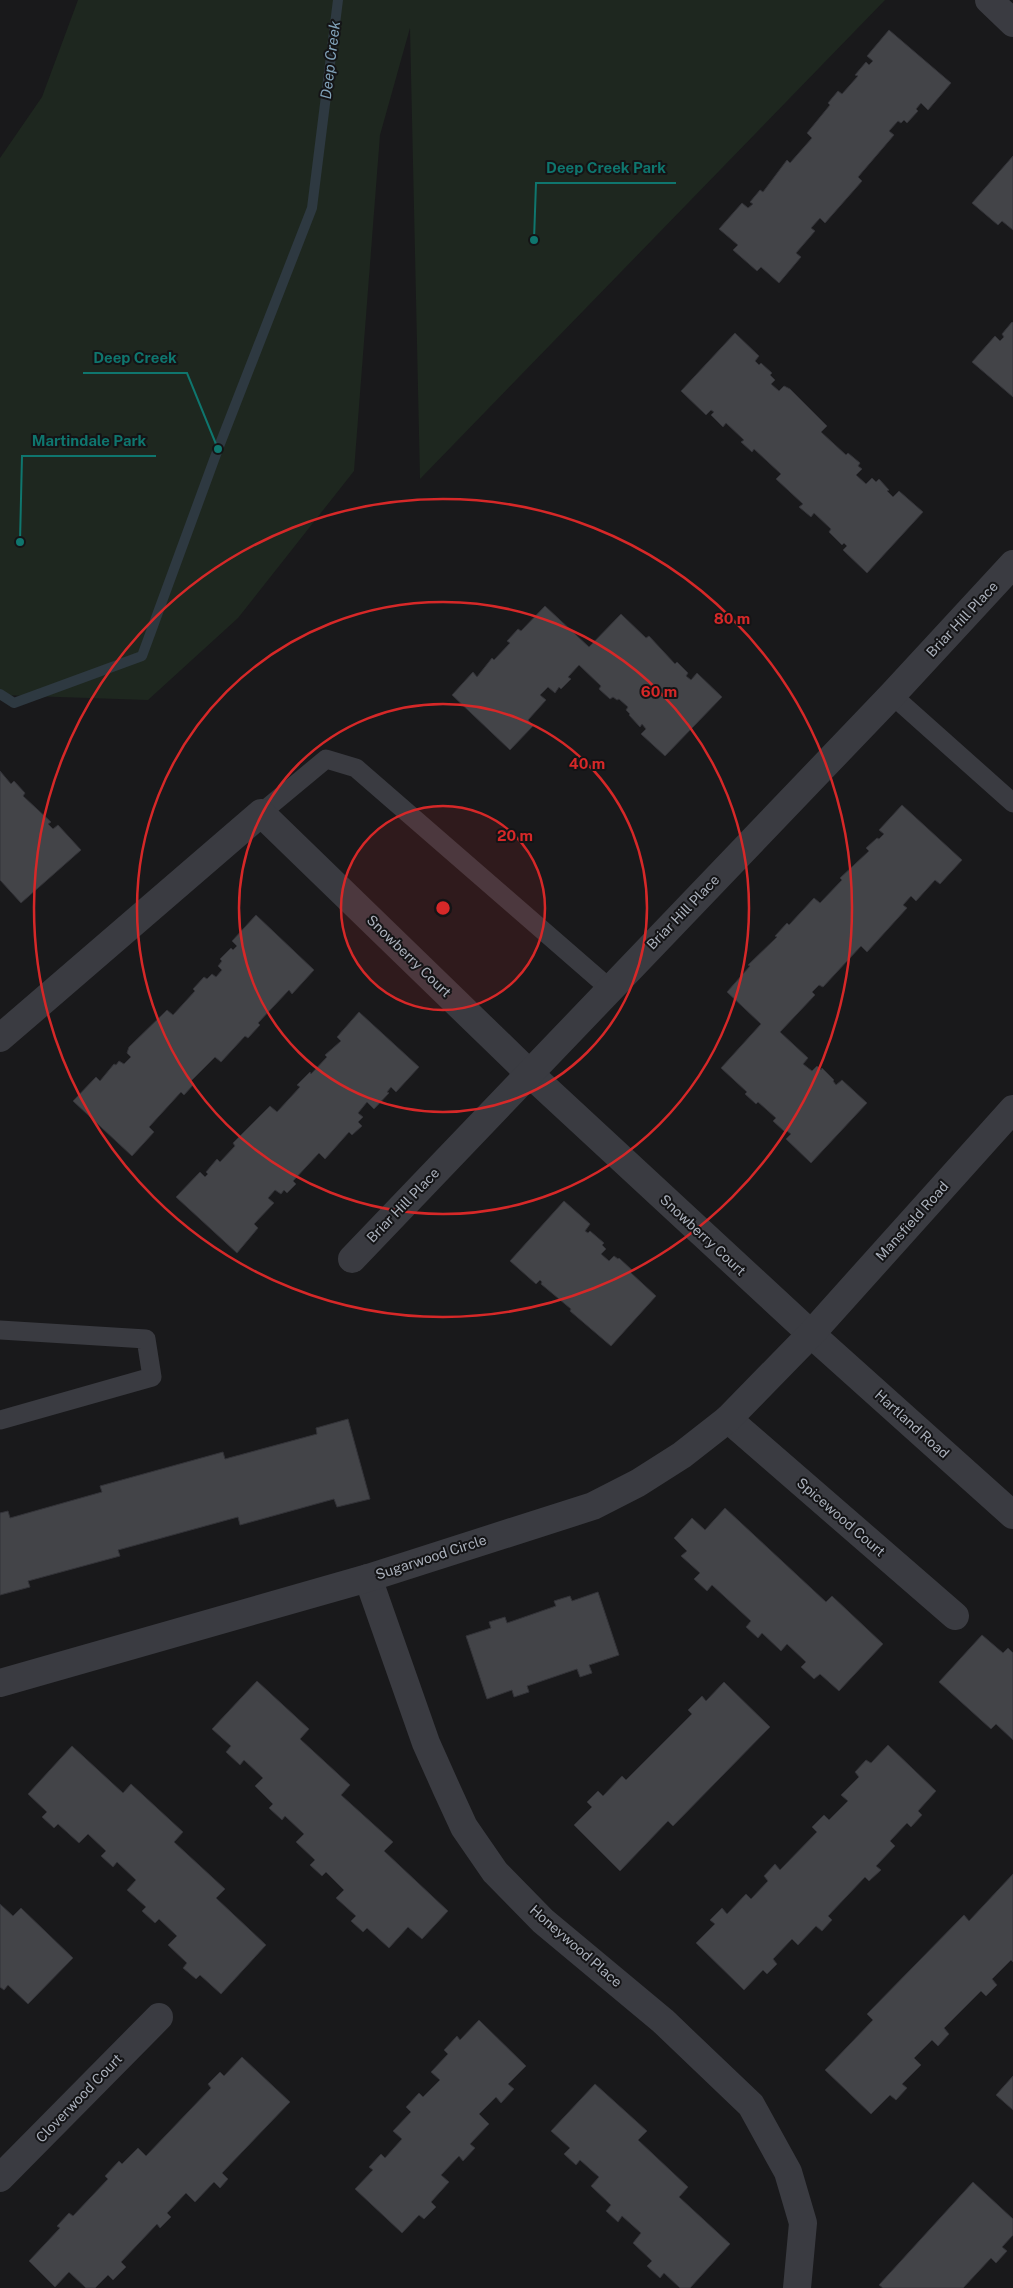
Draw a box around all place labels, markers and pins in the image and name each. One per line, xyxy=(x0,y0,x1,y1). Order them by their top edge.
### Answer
callout: Deep Creek Park xyxy=(536,153,676,183)
callout: Deep Creek xyxy=(83,343,187,373)
callout: Martindale Park xyxy=(22,426,156,456)
centre of rings xyxy=(434,899,452,917)

